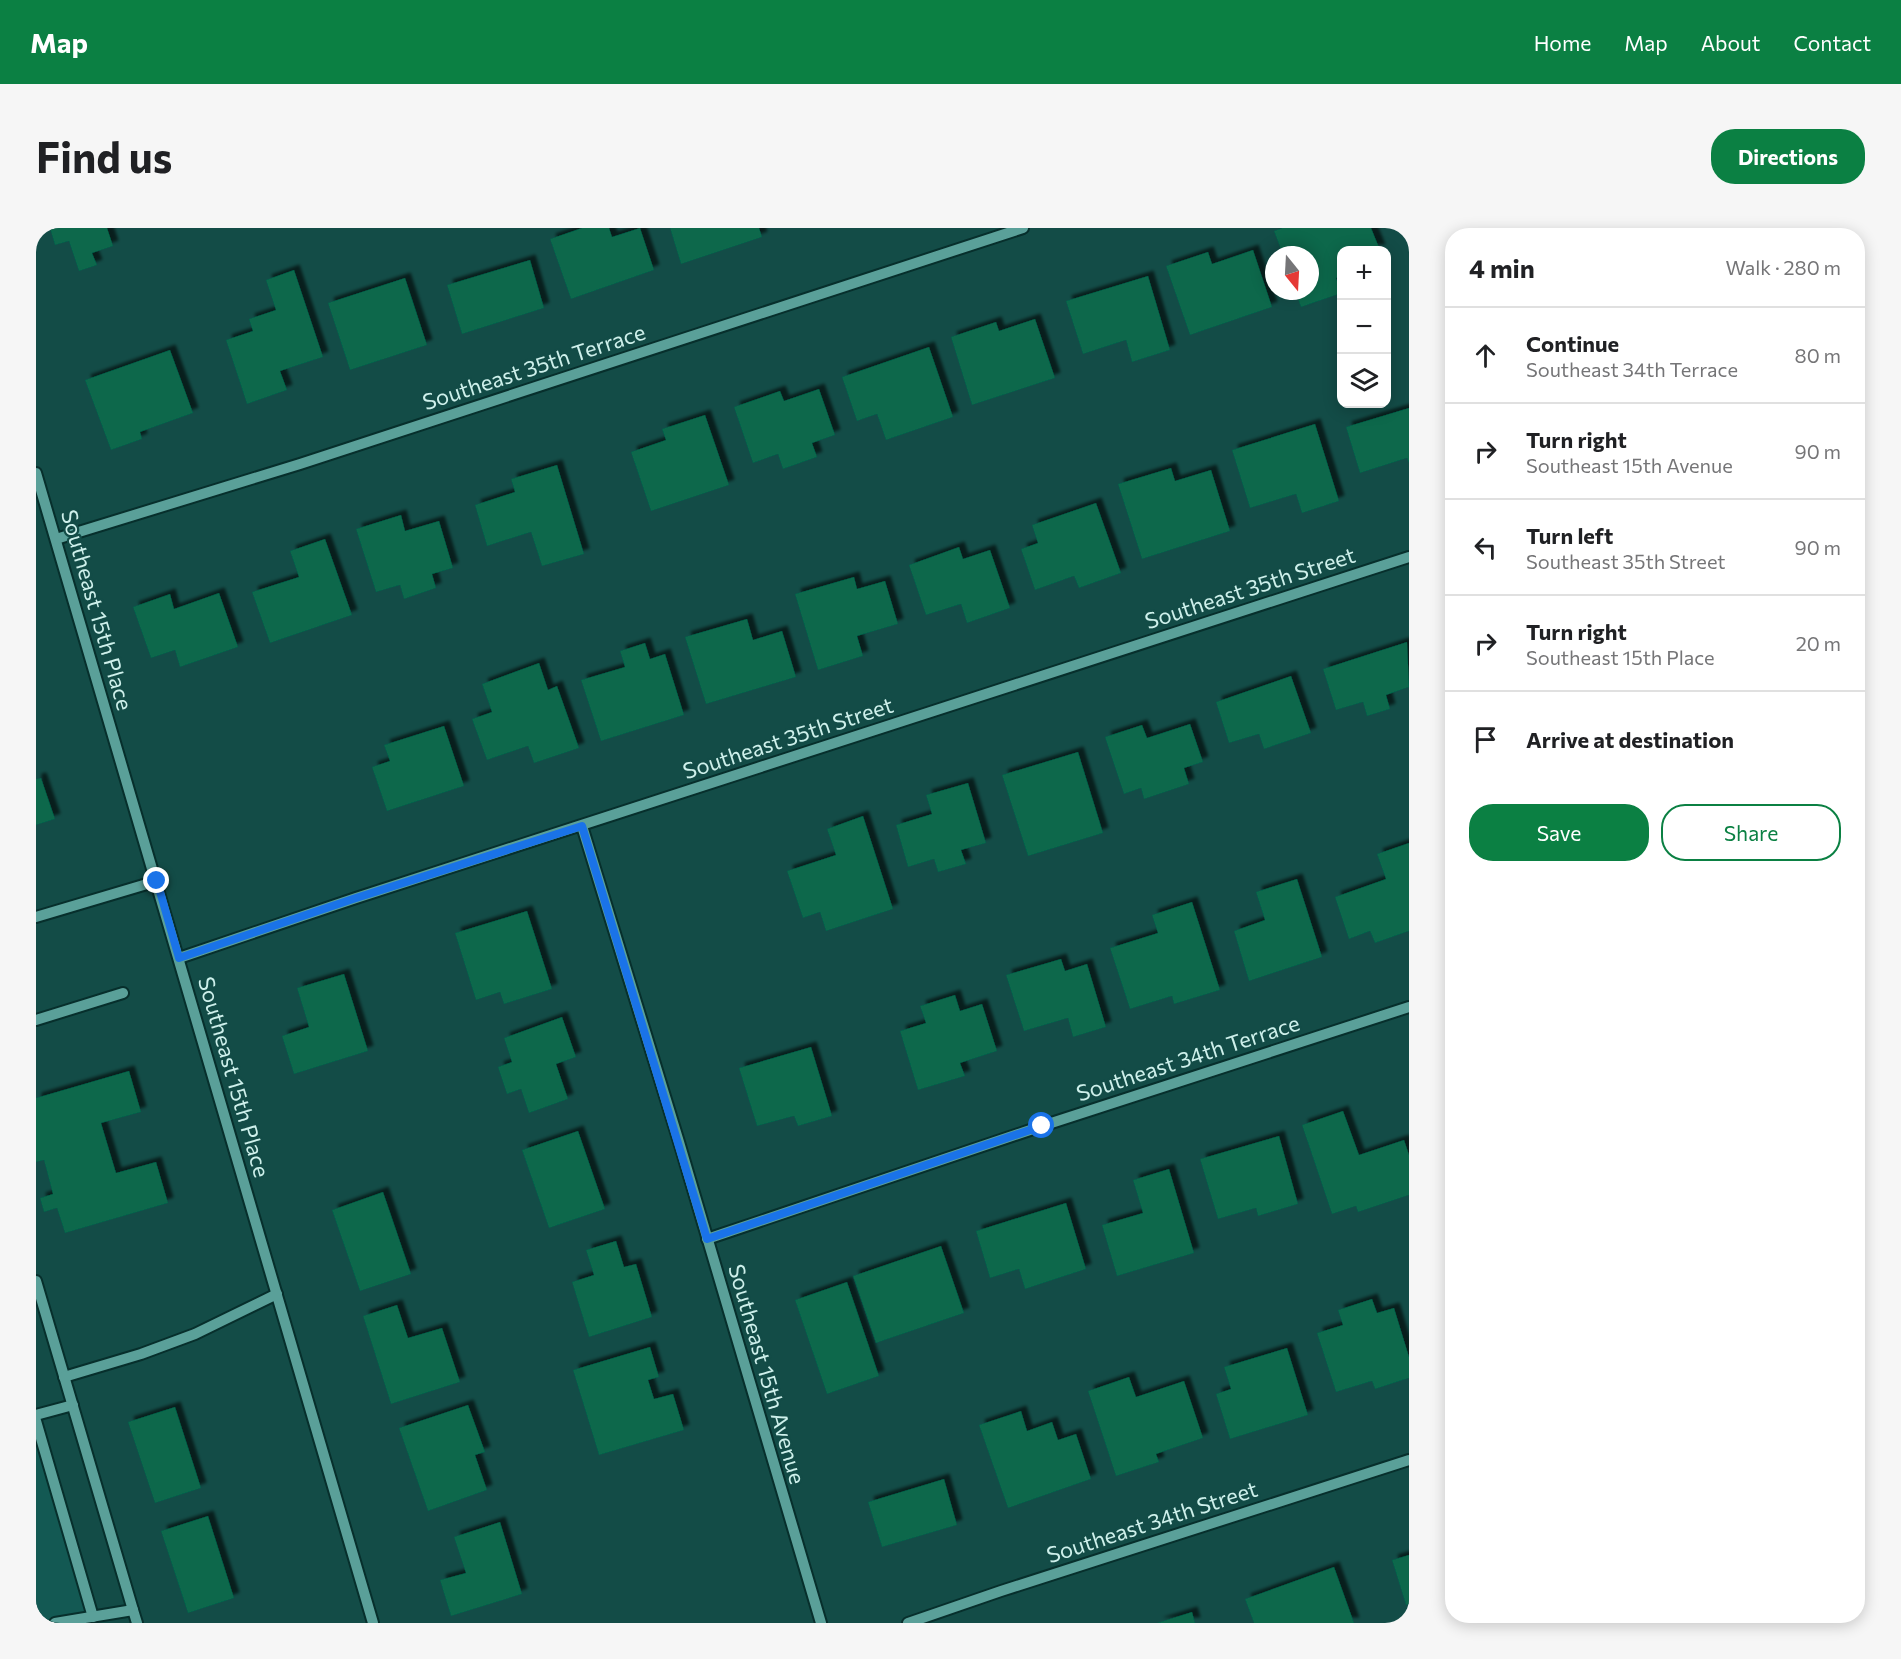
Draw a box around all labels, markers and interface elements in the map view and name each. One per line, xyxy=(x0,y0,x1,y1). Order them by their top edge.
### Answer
text: Map xyxy=(30,25,88,59)
text: Home xyxy=(1534,30,1591,55)
text: Map xyxy=(1624,30,1668,55)
text: About xyxy=(1701,30,1760,55)
text: Contact xyxy=(1793,30,1871,55)
button: Directions xyxy=(1711,129,1865,184)
text: Find us xyxy=(36,130,172,182)
north arrow xyxy=(1265,246,1319,300)
map controls xyxy=(1337,246,1391,408)
button: + xyxy=(1337,246,1391,300)
text: 4 min xyxy=(1469,252,1535,283)
text: Walk · 280 m xyxy=(1725,255,1841,279)
button: − xyxy=(1337,300,1391,354)
street label: Southeast 35th Terrace xyxy=(419,318,649,415)
text: Continue xyxy=(1526,330,1619,357)
icon: ahead xyxy=(1469,339,1502,372)
text: 80 m xyxy=(1795,343,1841,367)
button: layers xyxy=(1337,354,1391,408)
text: Southeast 34th Terrace xyxy=(1526,357,1738,381)
text: Turn right xyxy=(1526,426,1627,453)
icon: right xyxy=(1469,435,1502,468)
text: 90 m xyxy=(1795,439,1841,463)
text: Southeast 15th Avenue xyxy=(1526,453,1733,477)
street label: Southeast 15th Place xyxy=(56,506,139,713)
text: Turn left xyxy=(1526,522,1613,549)
icon: left xyxy=(1469,531,1502,564)
text: 90 m xyxy=(1795,535,1841,559)
street label: Southeast 35th Street xyxy=(1141,541,1358,634)
text: Southeast 35th Street xyxy=(1526,549,1726,573)
text: Turn right xyxy=(1526,618,1627,645)
icon: right xyxy=(1469,627,1502,660)
text: 20 m xyxy=(1796,631,1841,655)
text: Southeast 15th Place xyxy=(1526,645,1715,669)
street label: Southeast 35th Street xyxy=(679,691,896,784)
icon: arrive xyxy=(1469,723,1502,756)
text: Arrive at destination xyxy=(1526,726,1734,753)
button: Save xyxy=(1469,804,1649,861)
button: Share xyxy=(1661,804,1841,861)
route end xyxy=(143,867,169,893)
street label: Southeast 15th Place xyxy=(193,973,276,1180)
street label: Southeast 34th Terrace xyxy=(1073,1009,1303,1106)
route start xyxy=(1028,1112,1054,1138)
street label: Southeast 15th Avenue xyxy=(723,1261,812,1487)
street label: Southeast 34th Street xyxy=(1043,1475,1261,1568)

